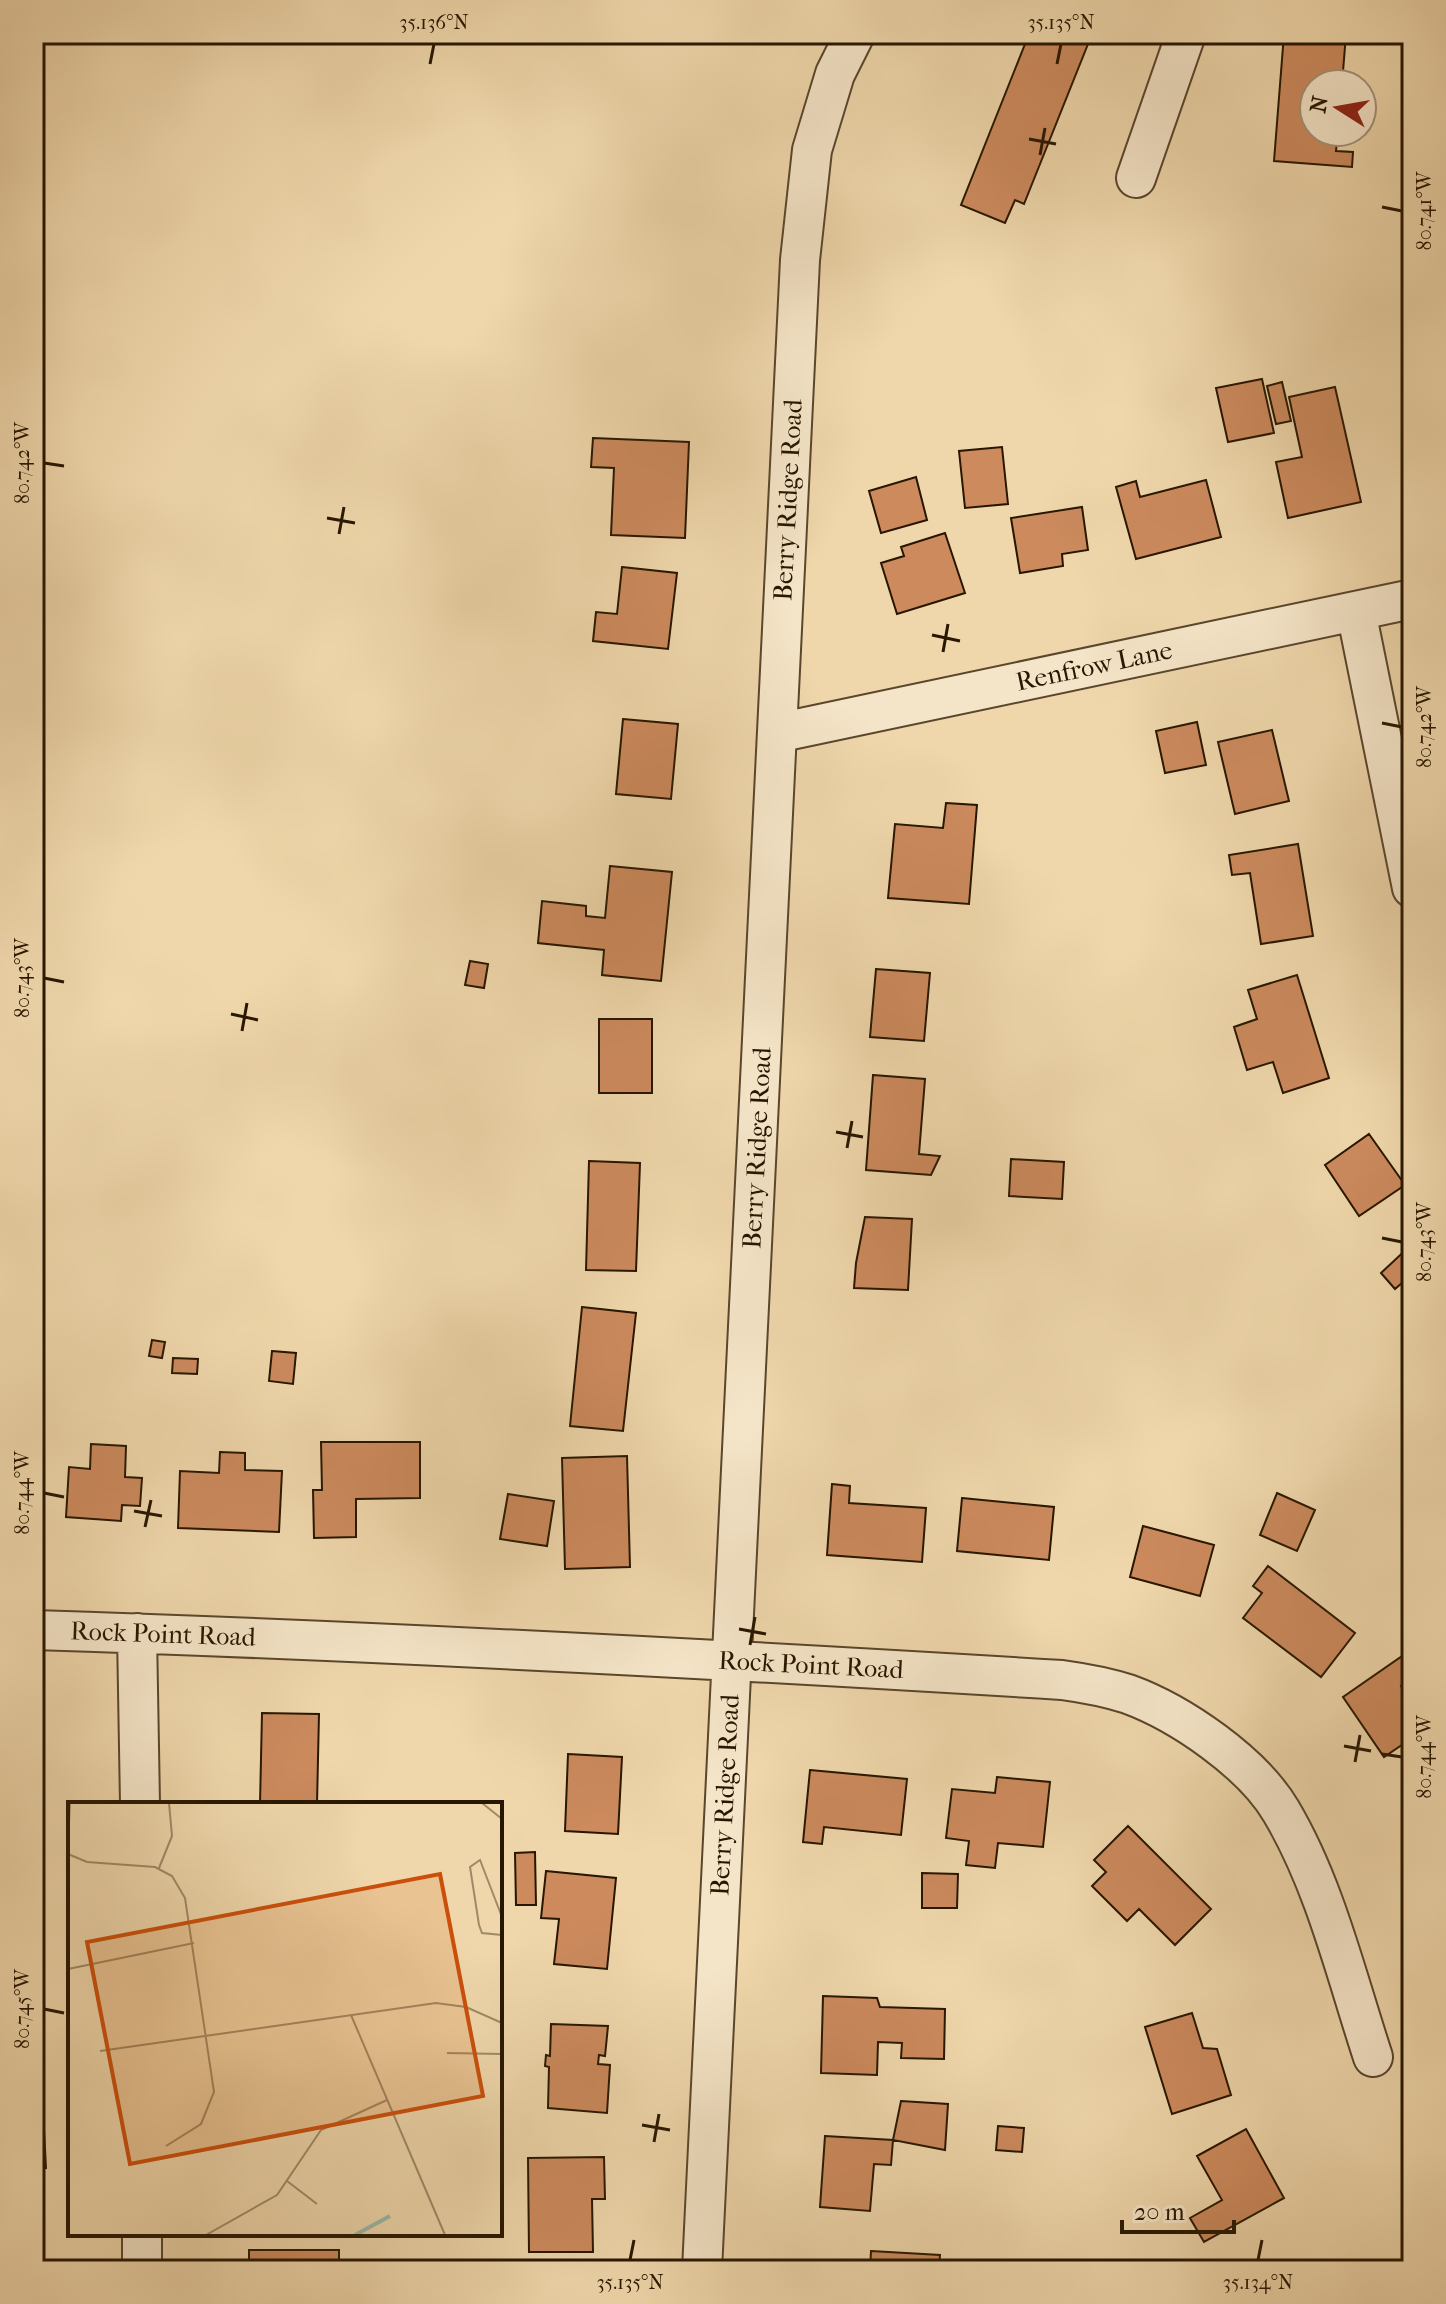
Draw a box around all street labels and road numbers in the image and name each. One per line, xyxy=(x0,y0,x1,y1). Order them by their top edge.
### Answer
street label: Berry Ridge Road xyxy=(767,397,809,602)
street label: Renfrow Lane xyxy=(1013,634,1175,698)
street label: Berry Ridge Road xyxy=(736,1045,778,1250)
street label: Rock Point Road xyxy=(70,1615,257,1653)
street label: Rock Point Road xyxy=(718,1645,905,1685)
street label: Berry Ridge Road xyxy=(704,1692,746,1897)

